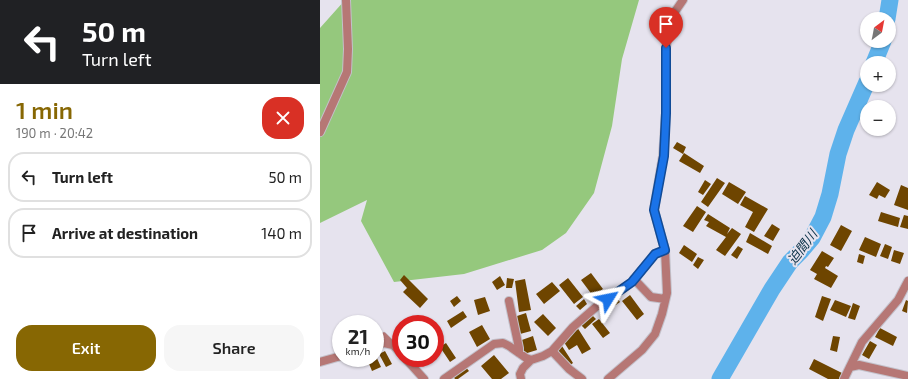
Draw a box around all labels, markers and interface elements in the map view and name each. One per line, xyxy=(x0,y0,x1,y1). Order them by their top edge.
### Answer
pin xyxy=(649,7.0,683,48)
north arrow xyxy=(860,12,896,48)
map controls xyxy=(860,12,896,136)
icon: arrive xyxy=(655,13,677,35)
text: 50 m xyxy=(82,14,146,48)
icon: left xyxy=(16,16,68,68)
text: Turn left xyxy=(82,48,152,70)
button: + xyxy=(860,56,896,92)
text: 1 min xyxy=(16,95,73,124)
button: close xyxy=(262,97,304,139)
button: − xyxy=(860,100,896,136)
text: 190 m · 20:42 xyxy=(16,125,93,141)
icon: left xyxy=(18,166,40,188)
text: Turn left xyxy=(52,168,113,186)
text: 50 m xyxy=(268,168,302,186)
icon: arrive xyxy=(18,222,40,244)
text: Arrive at destination xyxy=(52,224,198,242)
text: 140 m xyxy=(261,224,302,242)
water label: 迫間川 xyxy=(784,225,821,267)
position arrow xyxy=(587,278,629,320)
speed limit sign: 30 xyxy=(392,315,444,367)
text: 21 xyxy=(348,324,368,348)
button: Exit xyxy=(16,325,156,371)
button: Share xyxy=(164,325,304,371)
text: km/h xyxy=(346,345,370,357)

